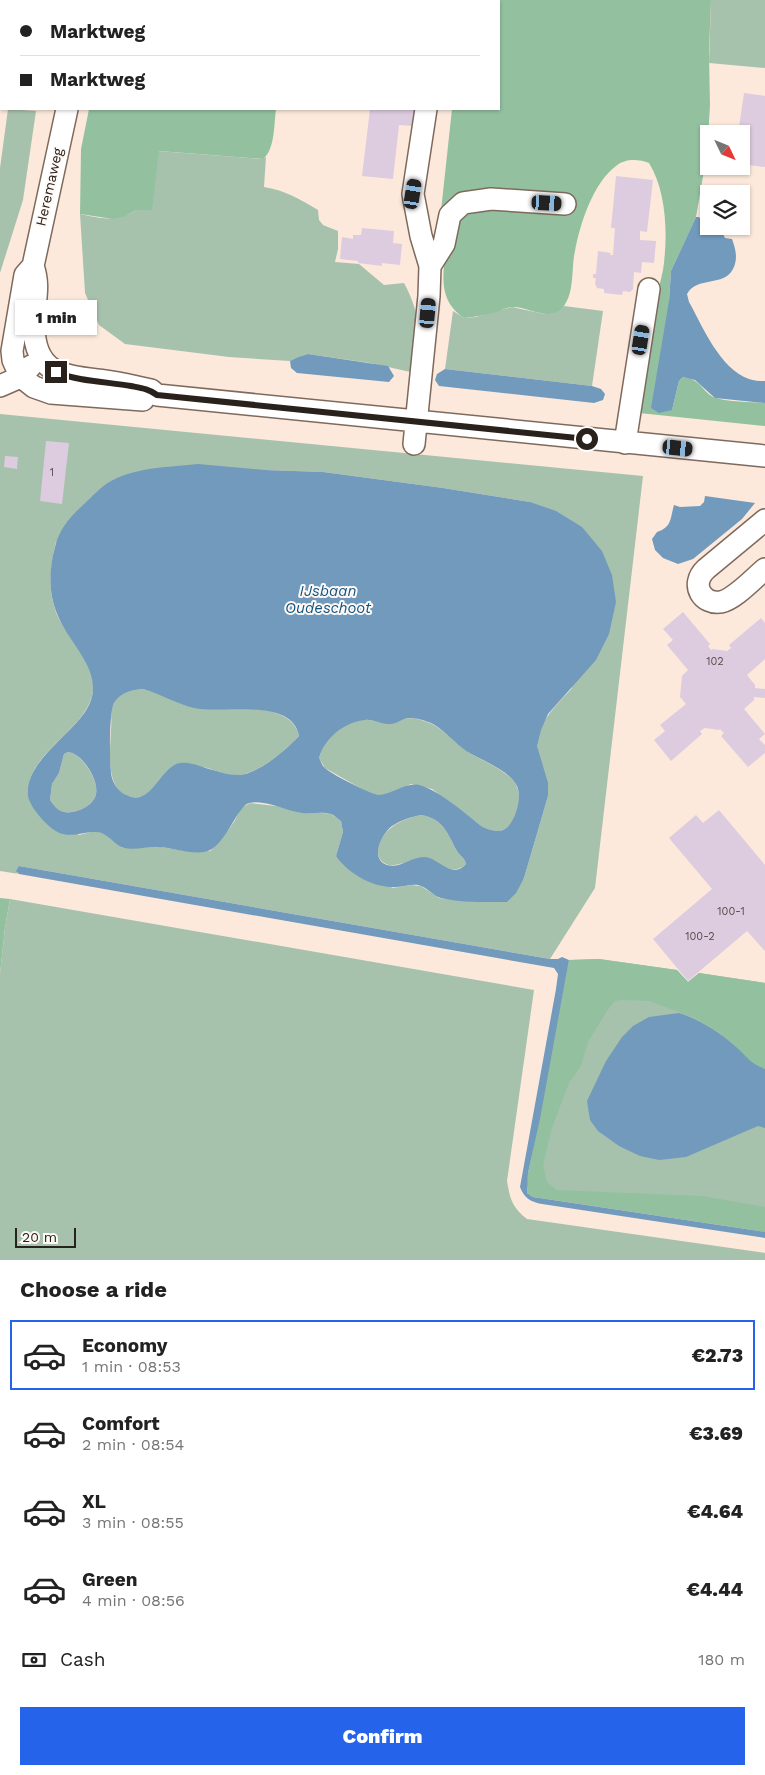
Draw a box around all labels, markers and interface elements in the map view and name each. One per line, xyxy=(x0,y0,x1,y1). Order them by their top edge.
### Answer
text: Marktweg xyxy=(50,20,145,43)
text: Marktweg xyxy=(50,68,145,91)
north arrow xyxy=(700,125,750,175)
map controls xyxy=(700,125,750,235)
street label: Heremaweg xyxy=(32,146,66,228)
car xyxy=(403,178,422,210)
button: layers xyxy=(700,185,750,235)
car xyxy=(531,195,562,211)
car xyxy=(419,297,436,329)
callout: 1 min xyxy=(15,300,97,334)
text: 1 min xyxy=(35,308,77,327)
car xyxy=(631,324,650,356)
route end xyxy=(45,361,67,383)
route start xyxy=(576,428,598,450)
car xyxy=(662,439,693,457)
house number: 1 xyxy=(50,466,54,479)
water label: IJsbaan Oudeschoot xyxy=(285,582,372,617)
house number: 102 xyxy=(706,655,724,668)
house number: 100-1 xyxy=(717,905,745,918)
house number: 100-2 xyxy=(685,930,715,943)
scale bar xyxy=(15,1225,76,1248)
text: 20 m xyxy=(22,1229,57,1245)
text: Choose a ride xyxy=(20,1277,167,1302)
icon: car xyxy=(22,1333,67,1378)
text: Economy xyxy=(82,1334,167,1357)
text: €2.73 xyxy=(692,1344,743,1367)
text: 1 min · 08:53 xyxy=(82,1357,181,1376)
icon: car xyxy=(22,1411,67,1456)
text: Comfort xyxy=(82,1412,160,1435)
text: €3.69 xyxy=(689,1422,743,1445)
text: 2 min · 08:54 xyxy=(82,1435,184,1454)
icon: car xyxy=(22,1489,67,1534)
text: XL xyxy=(82,1490,106,1513)
text: €4.64 xyxy=(687,1500,743,1523)
text: 3 min · 08:55 xyxy=(82,1513,184,1532)
icon: car xyxy=(22,1567,67,1612)
text: Green xyxy=(82,1568,138,1591)
text: €4.44 xyxy=(686,1578,743,1601)
text: 4 min · 08:56 xyxy=(82,1591,185,1610)
icon: cash xyxy=(20,1646,48,1674)
text: Cash xyxy=(60,1648,106,1671)
text: 180 m xyxy=(698,1650,745,1669)
button: Confirm xyxy=(20,1707,745,1765)

